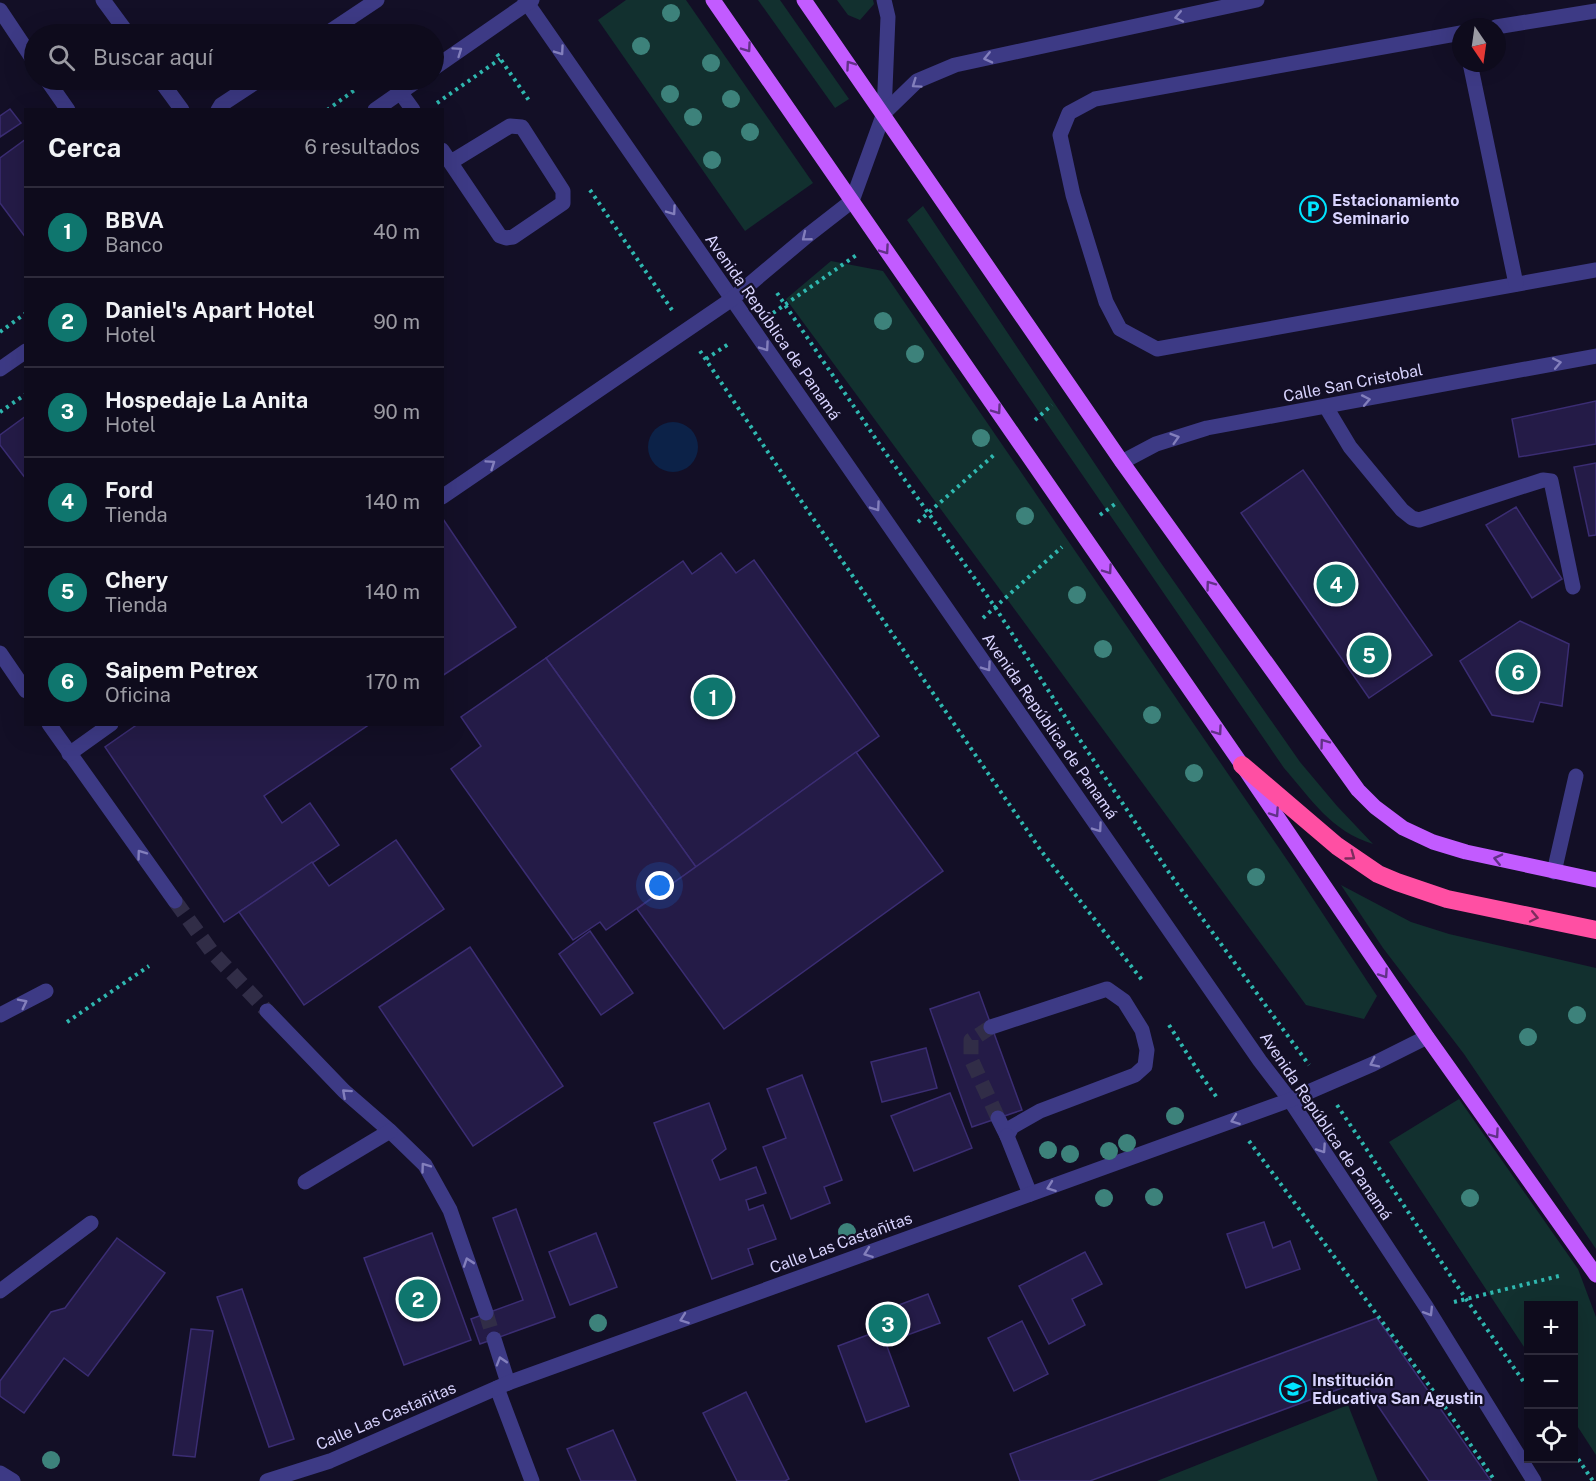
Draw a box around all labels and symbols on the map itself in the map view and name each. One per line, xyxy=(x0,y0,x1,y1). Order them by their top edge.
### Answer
one-way arrow xyxy=(1174,9,1184,22)
north arrow xyxy=(1452,18,1506,72)
one-way arrow xyxy=(740,41,751,52)
one-way arrow xyxy=(553,45,564,56)
one-way arrow xyxy=(452,47,463,58)
one-way arrow xyxy=(983,50,993,63)
one-way arrow xyxy=(846,61,857,72)
one-way arrow xyxy=(912,77,923,88)
place label: Estacionamiento Seminario xyxy=(1332,191,1459,228)
parking icon: Estacionamiento Seminario xyxy=(1298,194,1328,224)
one-way arrow xyxy=(665,205,676,216)
street label: Avenida República de Panamá xyxy=(701,230,845,424)
one-way arrow xyxy=(802,230,813,241)
one-way arrow xyxy=(878,243,889,254)
one-way arrow xyxy=(758,340,769,351)
one-way arrow xyxy=(1552,357,1562,370)
street label: Calle San Cristobal xyxy=(1282,360,1424,406)
one-way arrow xyxy=(1360,394,1370,407)
one-way arrow xyxy=(990,403,1001,414)
one-way arrow xyxy=(1169,433,1180,445)
one-way arrow xyxy=(484,460,495,471)
one-way arrow xyxy=(869,500,880,511)
pin: 4 xyxy=(1316,562,1356,606)
one-way arrow xyxy=(1101,564,1112,575)
one-way arrow xyxy=(1206,580,1217,591)
street label: Avenida República de Panamá xyxy=(978,629,1122,823)
pin: 5 xyxy=(1350,632,1388,678)
pin: 6 xyxy=(1498,650,1538,694)
one-way arrow xyxy=(980,661,991,672)
pin: 1 xyxy=(694,674,732,720)
one-way arrow xyxy=(1211,724,1222,735)
one-way arrow xyxy=(1320,739,1331,750)
one-way arrow xyxy=(1268,806,1279,817)
one-way arrow xyxy=(1091,821,1102,832)
one-way arrow xyxy=(1344,849,1355,860)
one-way arrow xyxy=(137,850,148,861)
one-way arrow xyxy=(1493,853,1503,866)
your location xyxy=(645,871,674,900)
one-way arrow xyxy=(1529,910,1539,923)
one-way arrow xyxy=(1377,968,1388,979)
one-way arrow xyxy=(17,999,27,1010)
street label: Avenida República de Panamá xyxy=(1256,1028,1396,1224)
one-way arrow xyxy=(1370,1056,1381,1068)
one-way arrow xyxy=(342,1089,353,1100)
one-way arrow xyxy=(1230,1113,1240,1126)
one-way arrow xyxy=(1488,1128,1499,1139)
one-way arrow xyxy=(1315,1142,1326,1153)
one-way arrow xyxy=(421,1163,432,1174)
one-way arrow xyxy=(1046,1179,1057,1192)
street label: Calle Las Castañitas xyxy=(767,1208,915,1278)
one-way arrow xyxy=(863,1246,874,1258)
one-way arrow xyxy=(463,1257,476,1268)
pin: 2 xyxy=(398,1276,438,1322)
pin: 3 xyxy=(868,1302,908,1346)
one-way arrow xyxy=(1422,1306,1434,1316)
one-way arrow xyxy=(679,1312,690,1325)
one-way arrow xyxy=(496,1356,508,1367)
place label: Institución Educativa San Agustin xyxy=(1312,1371,1483,1408)
school or university icon: Institución Educativa San Agustin xyxy=(1278,1374,1308,1404)
street label: Calle Las Castañitas xyxy=(313,1378,459,1454)

